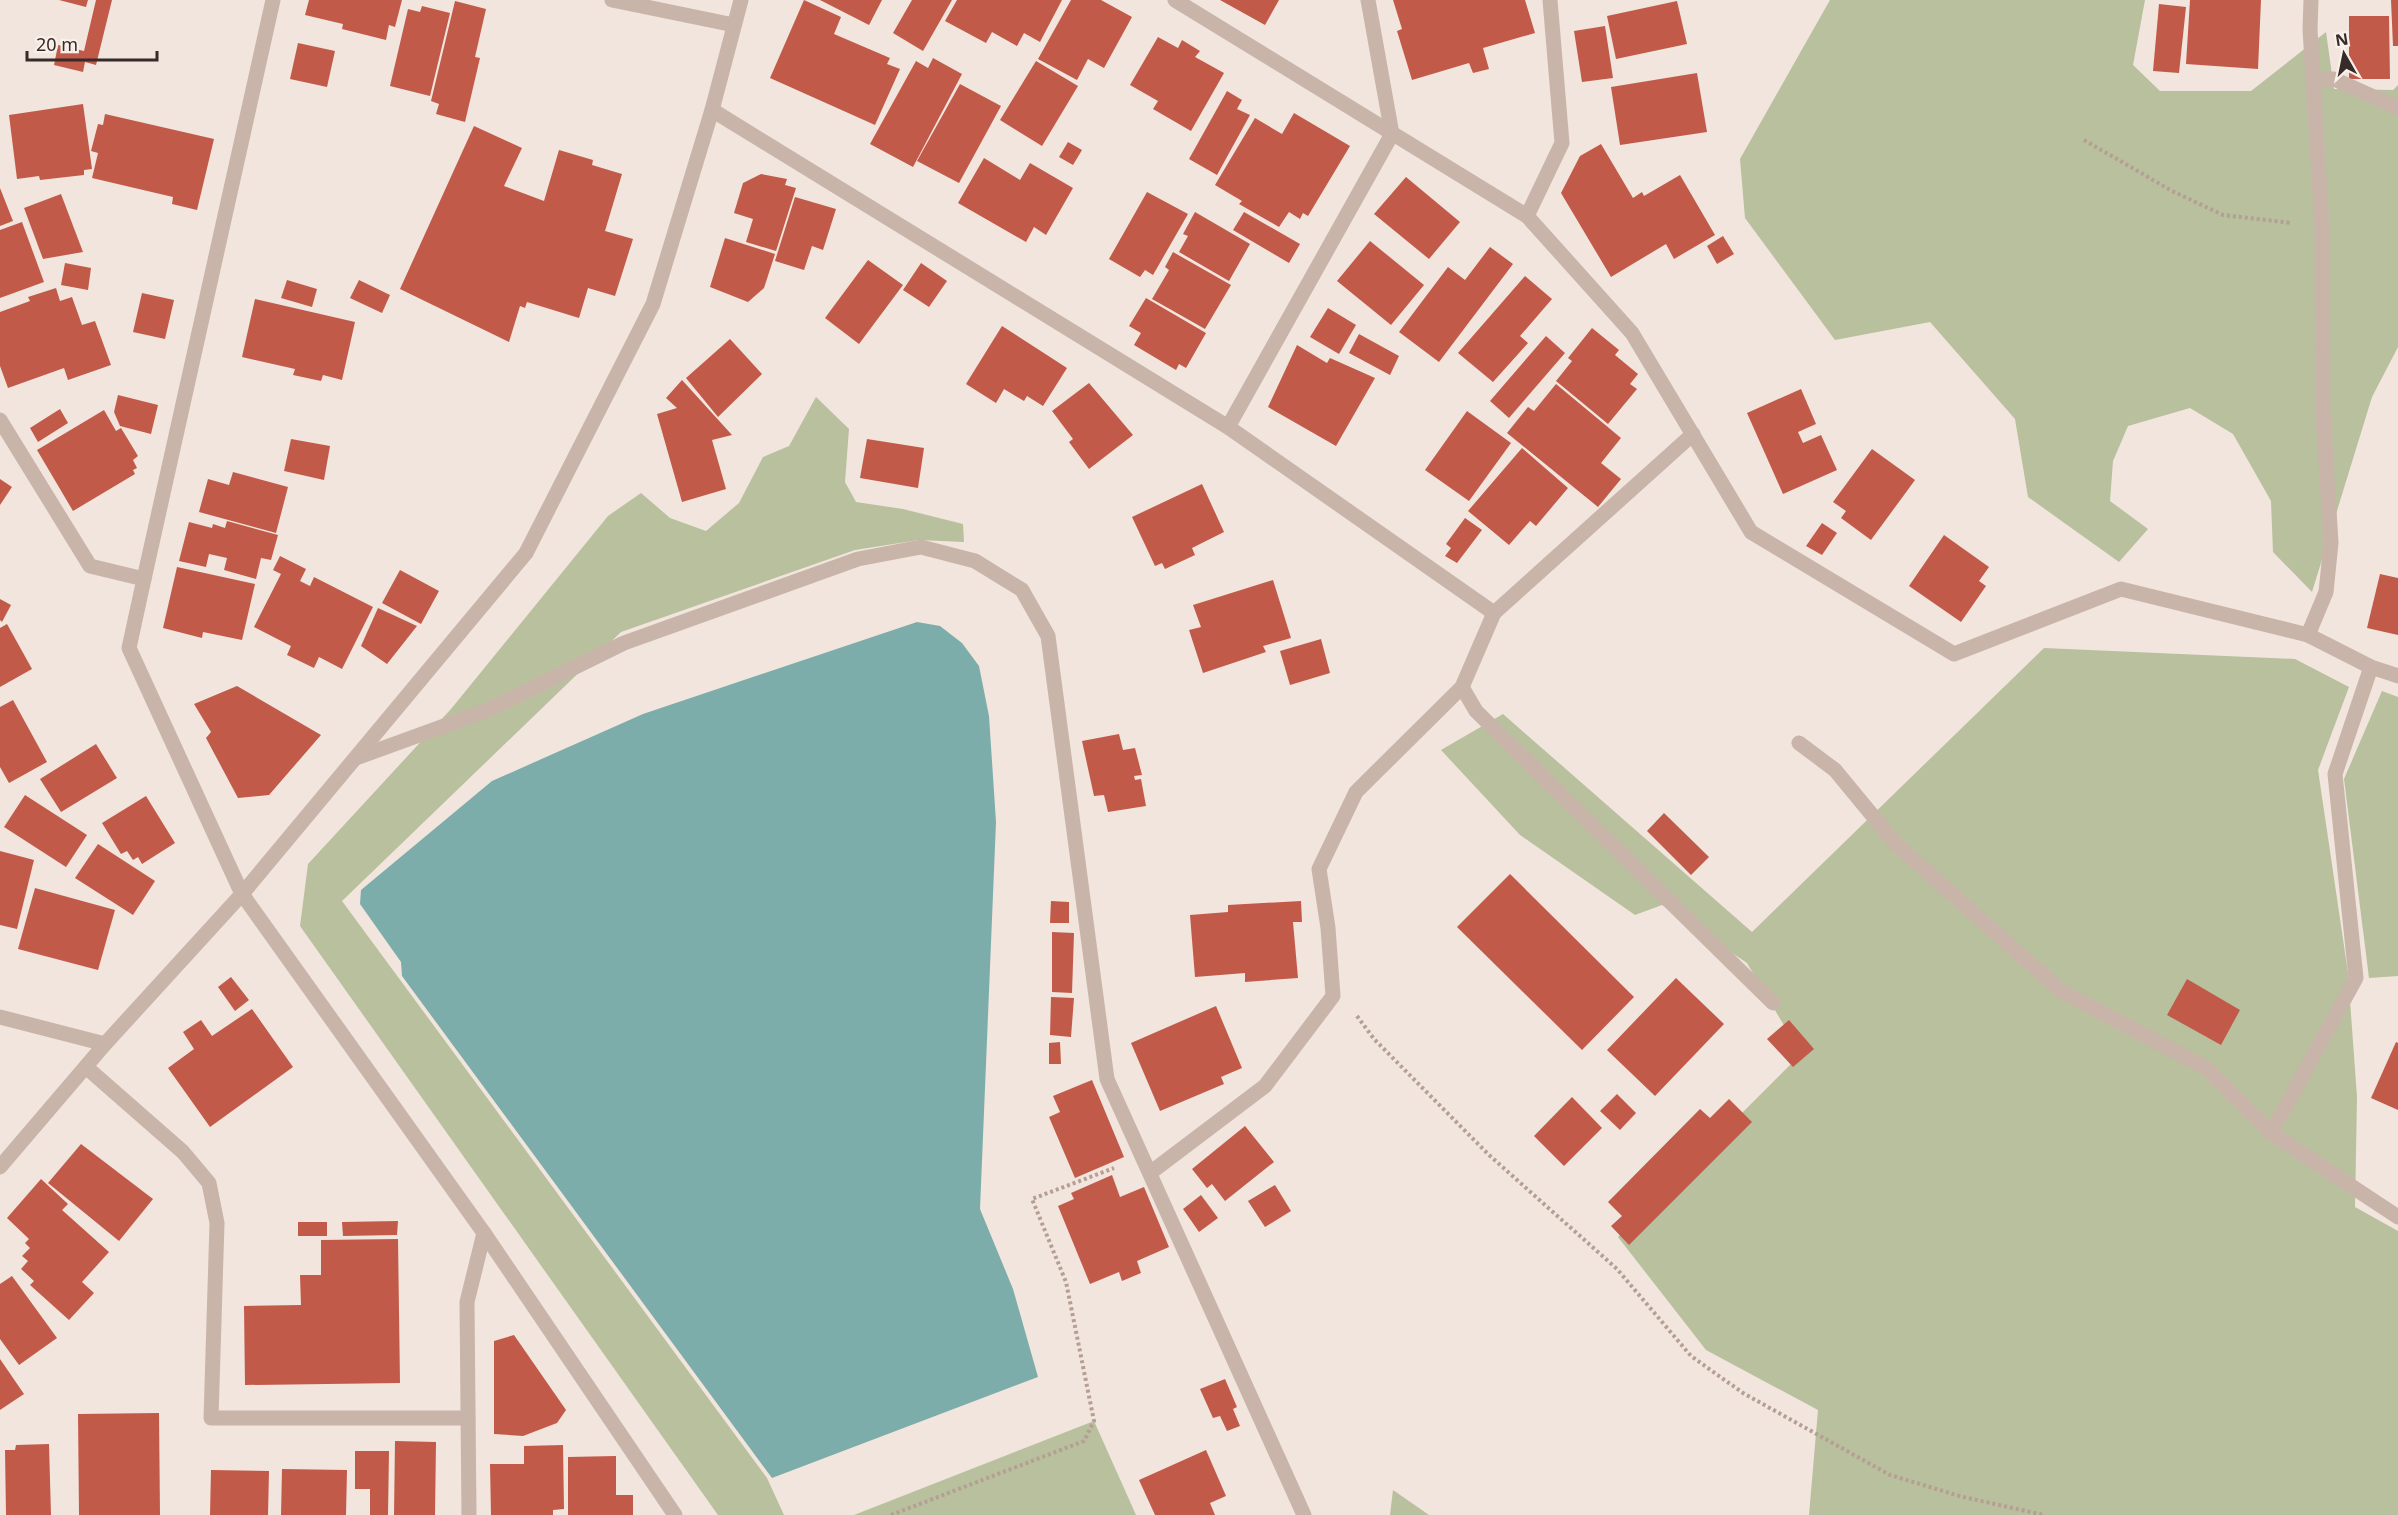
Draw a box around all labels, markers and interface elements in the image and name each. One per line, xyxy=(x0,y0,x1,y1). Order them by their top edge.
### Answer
scale bar xyxy=(27,24,158,62)
north arrow xyxy=(2314,24,2374,84)
text: N xyxy=(2334,27,2350,51)
text: 20 m xyxy=(36,32,78,56)

